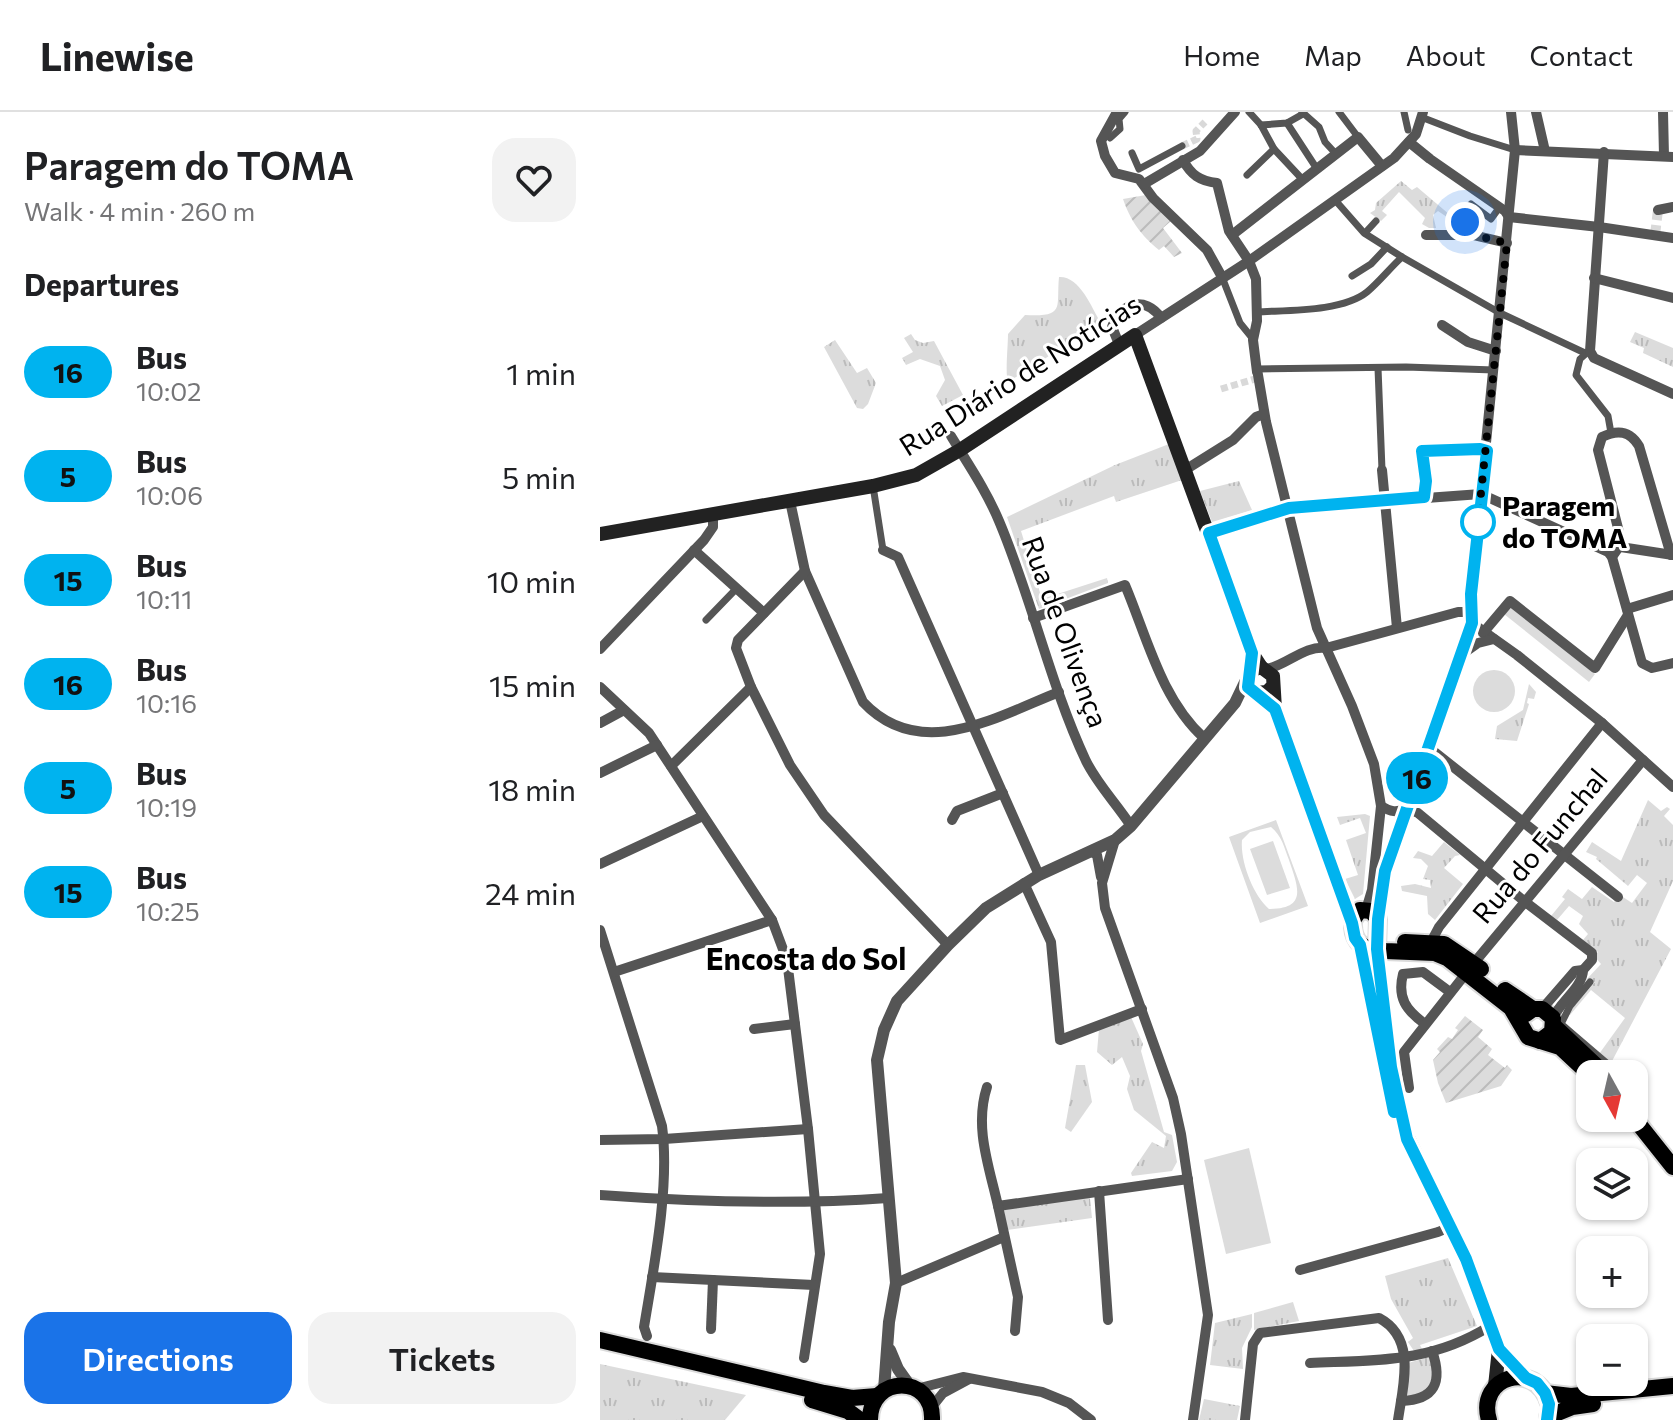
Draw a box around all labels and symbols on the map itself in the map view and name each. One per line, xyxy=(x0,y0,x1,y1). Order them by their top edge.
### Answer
your location xyxy=(1445,202,1485,242)
street label: Rua Diário de Notícias xyxy=(893,286,1146,462)
place label: Paragem do TOMA xyxy=(1502,488,1627,554)
marker: Paragem do TOMA xyxy=(1461,505,1495,539)
street label: Rua de Olivença xyxy=(1016,531,1116,732)
line badge: 16 xyxy=(1381,752,1453,804)
street label: Rua do Funchal xyxy=(1465,761,1614,930)
district label: Encosta do Sol xyxy=(706,939,906,976)
north arrow xyxy=(1576,1060,1648,1132)

